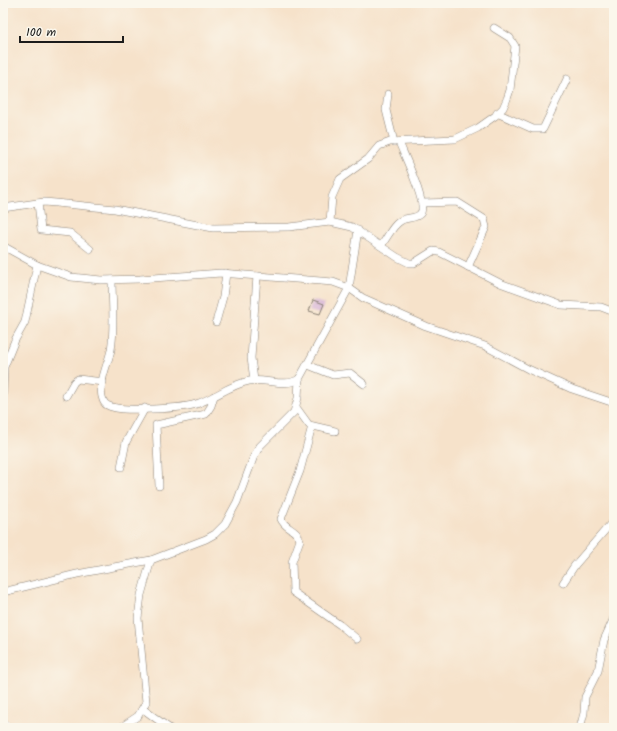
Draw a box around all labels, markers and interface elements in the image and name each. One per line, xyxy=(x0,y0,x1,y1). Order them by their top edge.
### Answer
scale bar xyxy=(20,18,123,44)
text: 100 m xyxy=(26,23,57,42)

